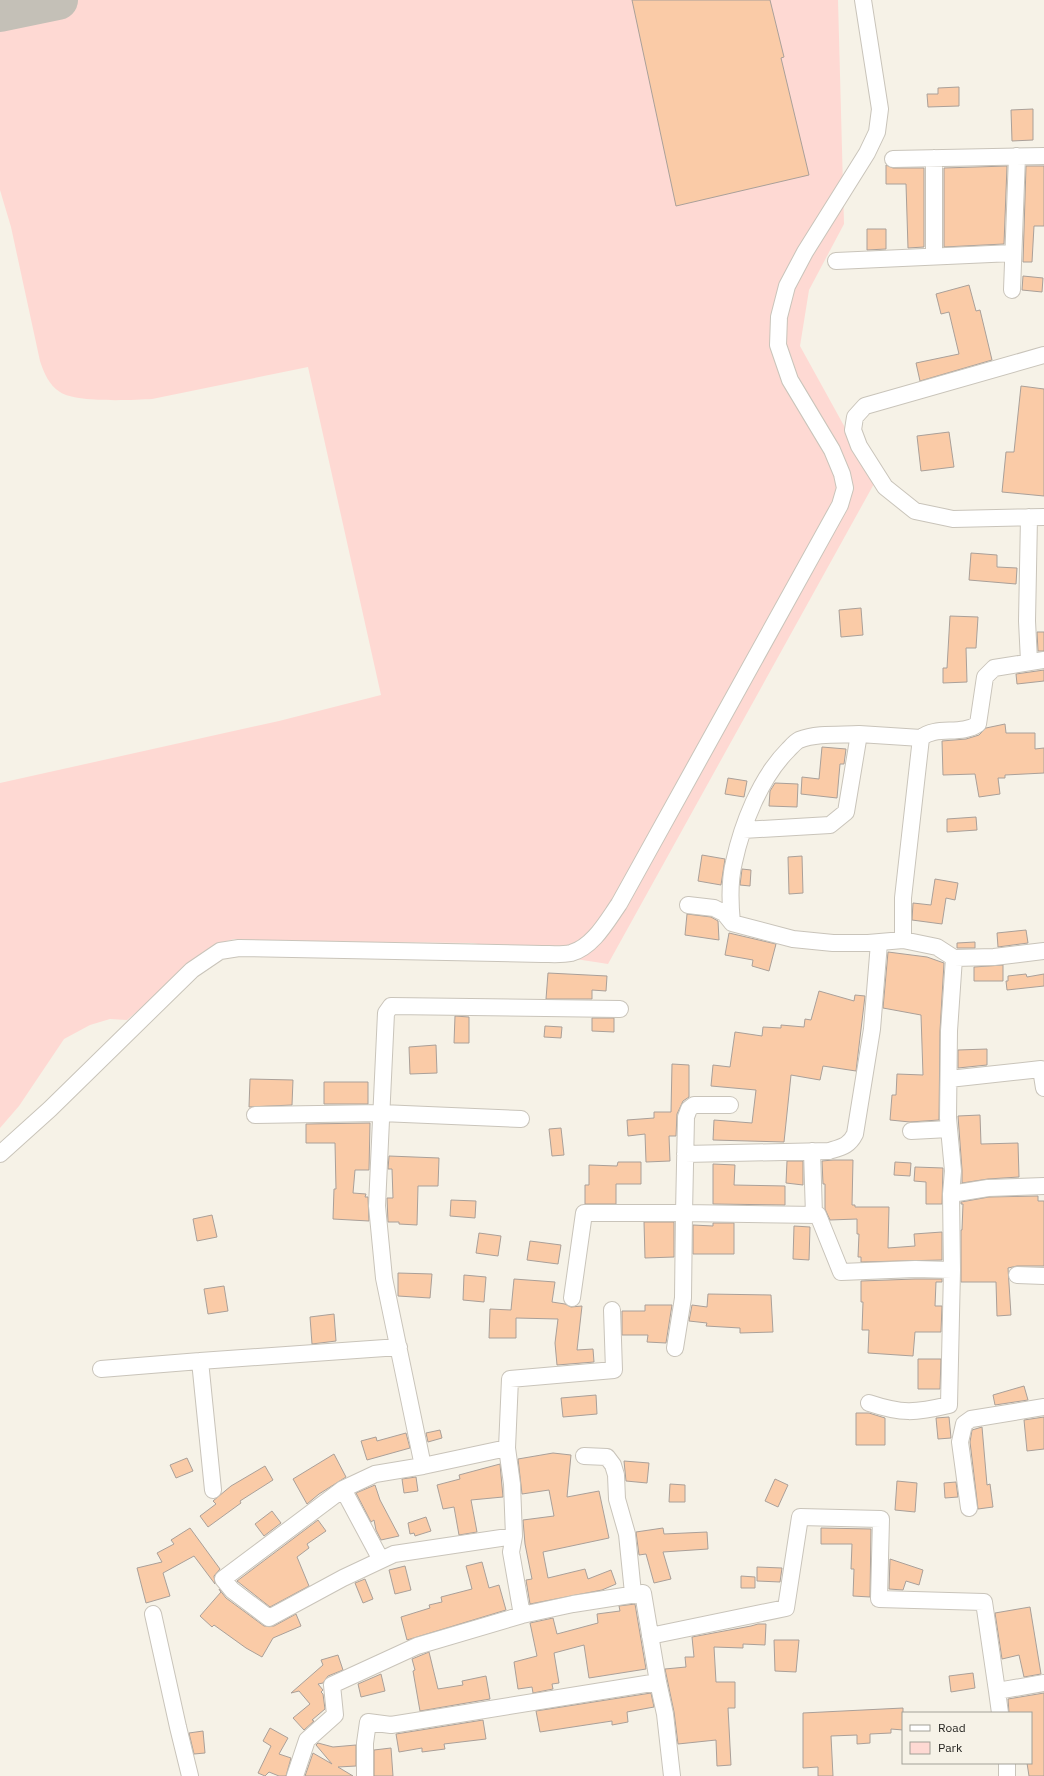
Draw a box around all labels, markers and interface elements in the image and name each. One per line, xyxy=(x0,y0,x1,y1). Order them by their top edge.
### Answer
legend xyxy=(902,1712,1032,1764)
text: Road xyxy=(938,1720,966,1735)
text: Park xyxy=(938,1740,963,1755)

